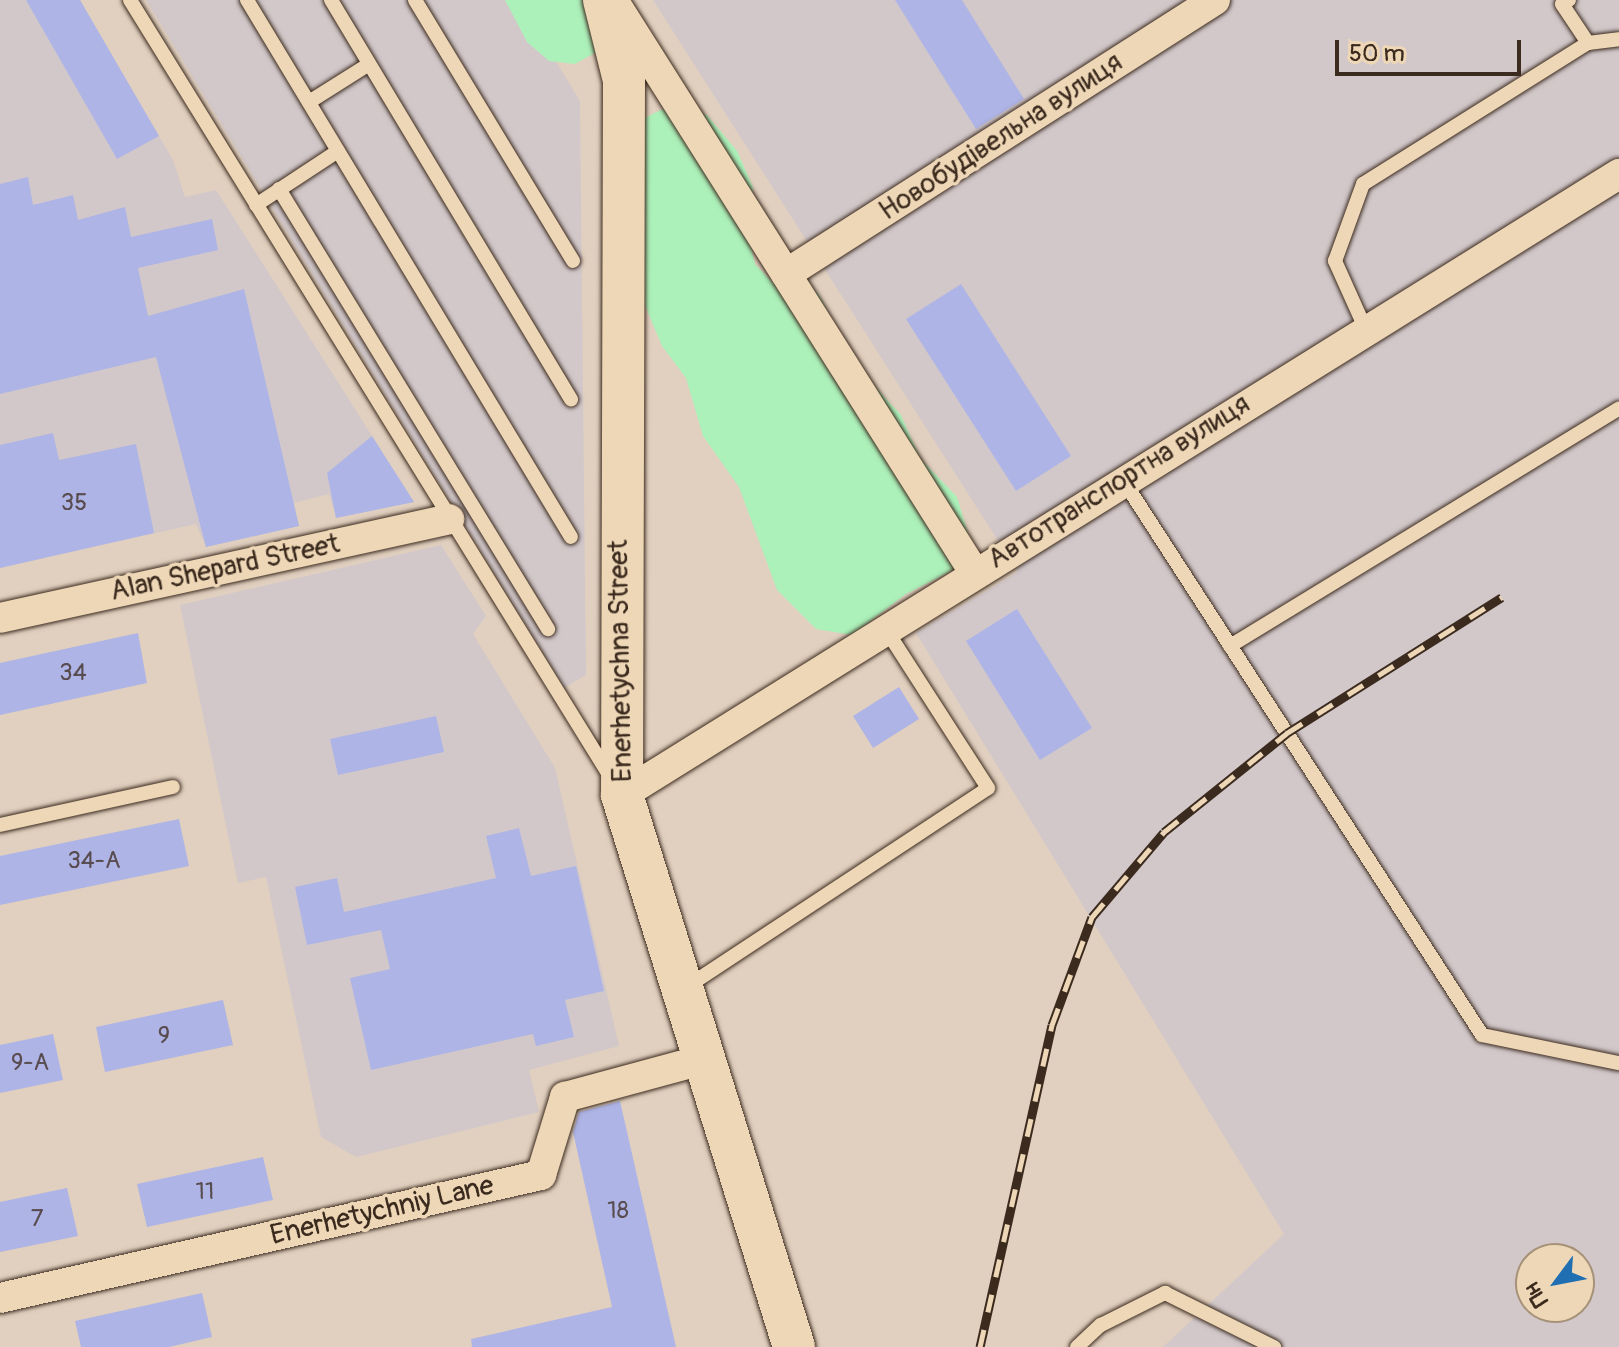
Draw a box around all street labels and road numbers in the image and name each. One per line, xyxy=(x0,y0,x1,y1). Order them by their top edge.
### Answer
street label: Новобудівельна вулиця xyxy=(873,46,1129,228)
street label: Автотранспортна вулиця xyxy=(982,388,1256,576)
street label: Alan Shepard Street xyxy=(107,527,343,609)
street label: Enerhetychna Street xyxy=(602,539,640,783)
street label: Enerhetychniy Lane xyxy=(267,1169,497,1253)

